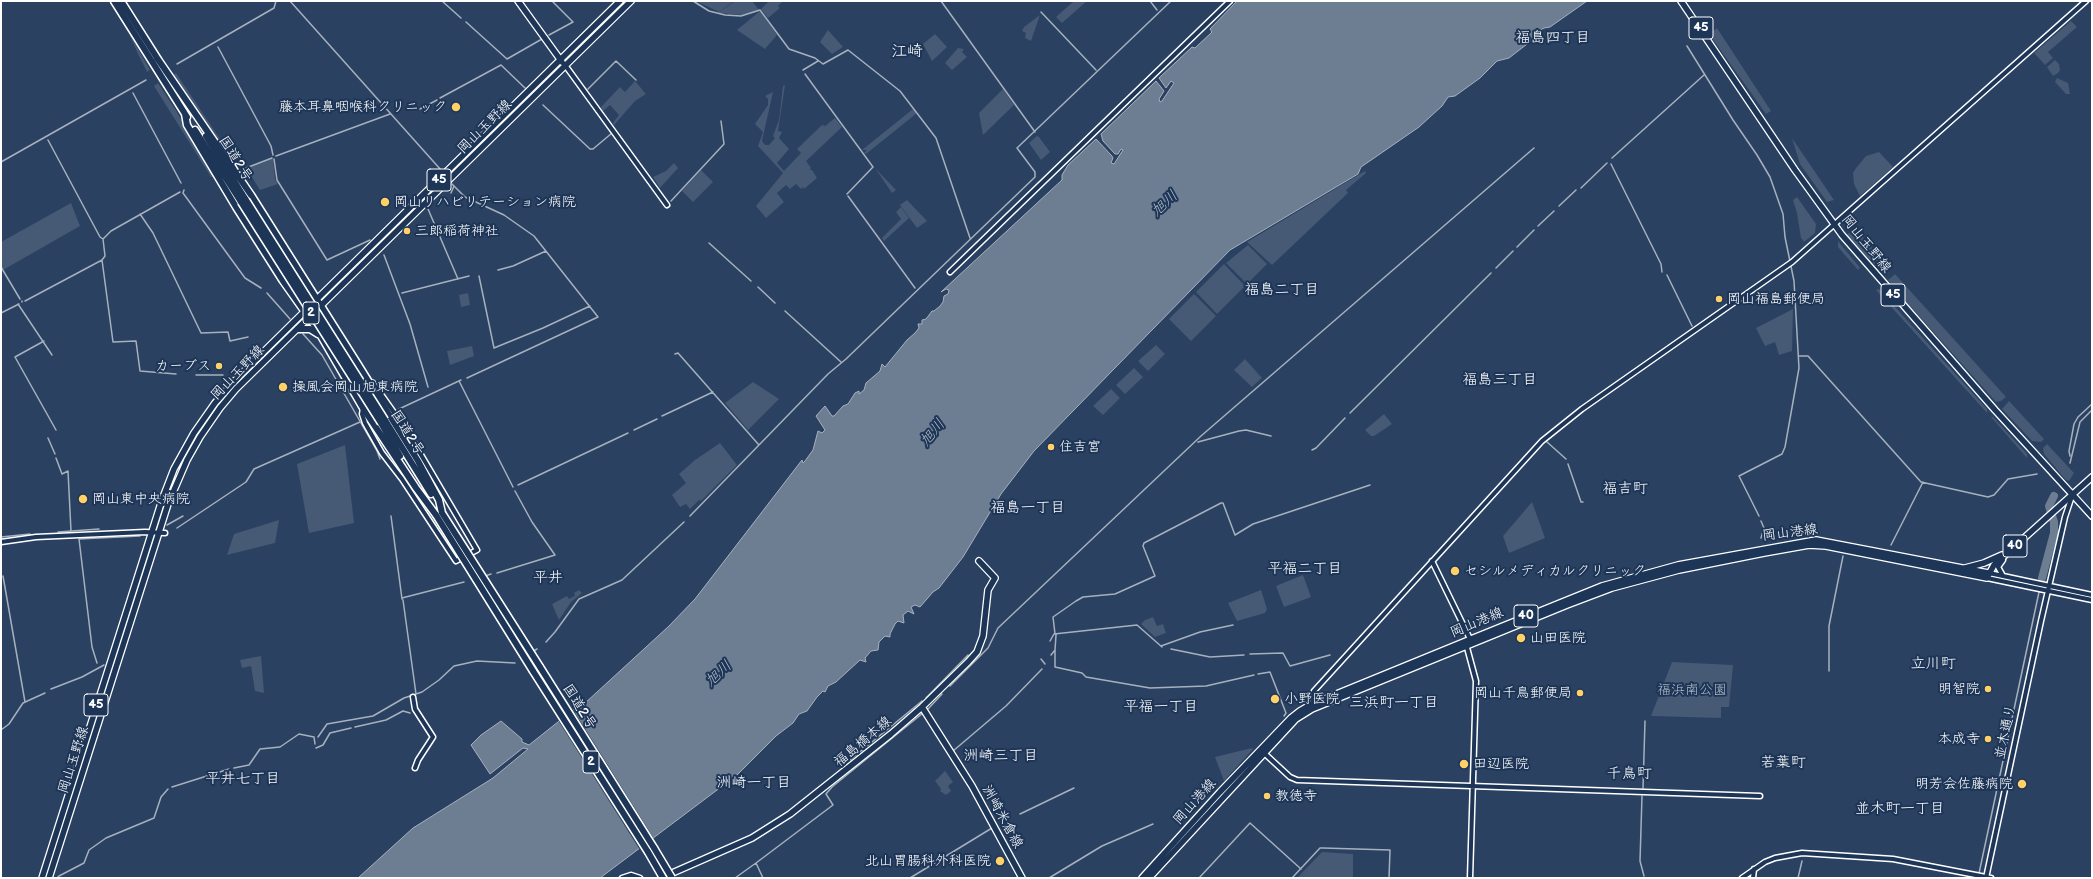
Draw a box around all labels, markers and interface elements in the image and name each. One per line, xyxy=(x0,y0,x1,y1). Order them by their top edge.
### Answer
road number: 45 xyxy=(1689,17,1713,39)
district label: 福島四丁目 xyxy=(1516,29,1590,47)
district label: 江崎 xyxy=(891,42,923,62)
street label: 岡山玉野線 xyxy=(454,96,516,158)
place label: 藤本耳鼻咽喉科クリニック xyxy=(279,99,447,115)
marker: 藤本耳鼻咽喉科クリニック xyxy=(450,101,462,113)
street label: 国道2号 xyxy=(215,133,255,185)
road number: 45 xyxy=(427,169,451,191)
water label: 旭川 xyxy=(1148,187,1182,221)
place label: 岡山リハビリテーション病院 xyxy=(394,194,576,210)
marker: 岡山リハビリテーション病院 xyxy=(379,196,391,208)
street label: 岡山玉野線 xyxy=(1837,212,1895,276)
place label: 三郎稲荷神社 xyxy=(415,223,499,239)
marker: 三郎稲荷神社 xyxy=(402,226,412,236)
district label: 福島二丁目 xyxy=(1245,281,1319,299)
road number: 45 xyxy=(1881,284,1905,306)
place label: 岡山福島郵便局 xyxy=(1727,291,1825,307)
marker: 岡山福島郵便局 xyxy=(1714,294,1724,304)
road number: 2 xyxy=(303,302,319,324)
street label: 岡山玉野線 xyxy=(208,342,268,404)
place label: カーブス xyxy=(155,358,211,374)
marker: カーブス xyxy=(214,361,224,371)
district label: 福島三丁目 xyxy=(1463,371,1537,389)
place label: 操風会岡山旭東病院 xyxy=(292,379,418,395)
marker: 操風会岡山旭東病院 xyxy=(277,381,289,393)
street label: 国道2号 xyxy=(387,407,427,459)
water label: 旭川 xyxy=(916,416,950,450)
place label: 住吉宮 xyxy=(1059,439,1101,455)
marker: 住吉宮 xyxy=(1046,442,1056,452)
district label: 福吉町 xyxy=(1603,480,1647,498)
place label: 岡山東中央病院 xyxy=(92,491,190,507)
marker: 岡山東中央病院 xyxy=(77,493,89,505)
district label: 福島一丁目 xyxy=(991,499,1065,517)
street label: 岡山港線 xyxy=(1761,521,1819,545)
road number: 40 xyxy=(2003,535,2027,557)
district label: 平福二丁目 xyxy=(1268,560,1342,578)
place label: セシルメディカルクリニック xyxy=(1464,563,1646,579)
marker: セシルメディカルクリニック xyxy=(1449,565,1461,577)
district label: 平井 xyxy=(533,569,563,587)
street label: 岡山港線 xyxy=(1448,604,1506,642)
road number: 40 xyxy=(1514,605,1538,627)
place label: 山田医院 xyxy=(1530,630,1586,646)
marker: 山田医院 xyxy=(1515,632,1527,644)
district label: 立川町 xyxy=(1911,655,1955,673)
water label: 旭川 xyxy=(702,657,736,691)
street label: 国道2号 xyxy=(559,681,599,733)
place label: 明智院 xyxy=(1938,681,1980,697)
park label: 福浜南公園 xyxy=(1657,682,1727,698)
marker: 明智院 xyxy=(1983,684,1993,694)
place label: 岡山千鳥郵便局 xyxy=(1474,685,1572,701)
marker: 岡山千鳥郵便局 xyxy=(1575,688,1585,698)
place label: 小野医院 xyxy=(1284,691,1340,707)
marker: 小野医院 xyxy=(1269,693,1281,705)
road number: 45 xyxy=(84,694,108,716)
district label: 三浜町一丁目 xyxy=(1349,694,1439,712)
district label: 平福一丁目 xyxy=(1124,698,1198,716)
street label: 並木通り xyxy=(1992,703,2020,761)
street label: 福島橋本線 xyxy=(831,713,895,771)
street label: 岡山玉野線 xyxy=(55,724,93,796)
place label: 本成寺 xyxy=(1938,731,1980,747)
marker: 本成寺 xyxy=(1983,734,1993,744)
district label: 洲崎三丁目 xyxy=(964,747,1038,765)
road number: 2 xyxy=(583,751,599,773)
district label: 若葉町 xyxy=(1761,754,1805,772)
place label: 田辺医院 xyxy=(1473,756,1529,772)
marker: 田辺医院 xyxy=(1458,758,1470,770)
district label: 千鳥町 xyxy=(1607,765,1651,783)
district label: 平井七丁目 xyxy=(206,770,280,788)
district label: 洲崎一丁目 xyxy=(717,774,791,792)
street label: 岡山港線 xyxy=(1170,776,1220,828)
place label: 明芳会佐藤病院 xyxy=(1915,776,2013,792)
marker: 明芳会佐藤病院 xyxy=(2016,778,2028,790)
street label: 洲崎米倉線 xyxy=(978,782,1026,852)
place label: 教徳寺 xyxy=(1275,788,1317,804)
marker: 教徳寺 xyxy=(1262,791,1272,801)
district label: 並木町一丁目 xyxy=(1855,800,1945,818)
place label: 北山胃腸科外科医院 xyxy=(865,853,991,869)
marker: 北山胃腸科外科医院 xyxy=(994,855,1006,867)

